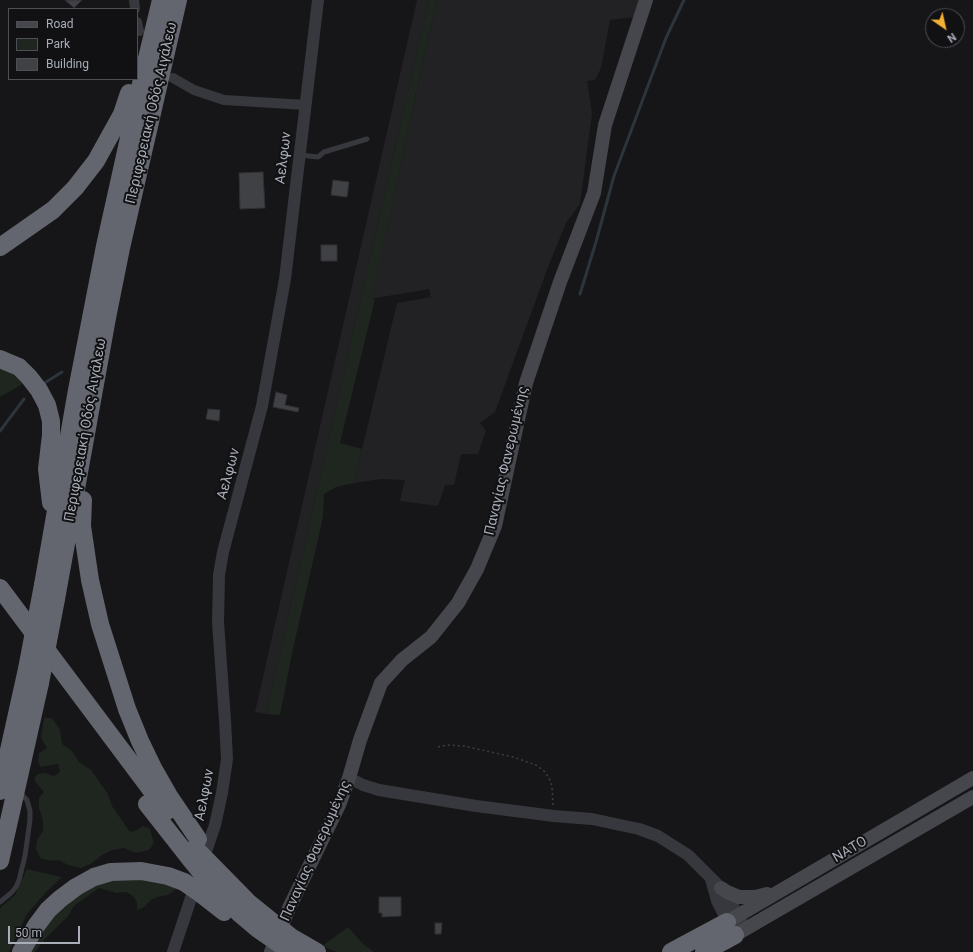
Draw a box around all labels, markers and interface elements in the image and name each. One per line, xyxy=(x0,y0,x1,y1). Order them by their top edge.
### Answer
legend xyxy=(8,8,138,80)
north arrow xyxy=(925,8,965,48)
text: Road xyxy=(46,17,74,31)
street label: Περιφερειακή Οδός Αιγάλεω xyxy=(123,21,181,205)
text: N xyxy=(945,30,958,45)
text: Park xyxy=(46,37,70,51)
text: Building xyxy=(46,57,89,71)
street label: Αελφων xyxy=(272,131,296,185)
street label: Περιφερειακή Οδός Αιγάλεω xyxy=(62,337,110,523)
street label: Παναγίας Φανερωμένης xyxy=(482,385,532,537)
street label: Αελφων xyxy=(214,446,244,502)
street label: Αελφων xyxy=(192,768,218,822)
street label: Παναγίας Φανερωμένης xyxy=(277,778,355,924)
street label: ΝΑΤΟ xyxy=(830,833,870,867)
scale bar xyxy=(10,918,82,944)
text: 50 m xyxy=(15,926,42,940)

